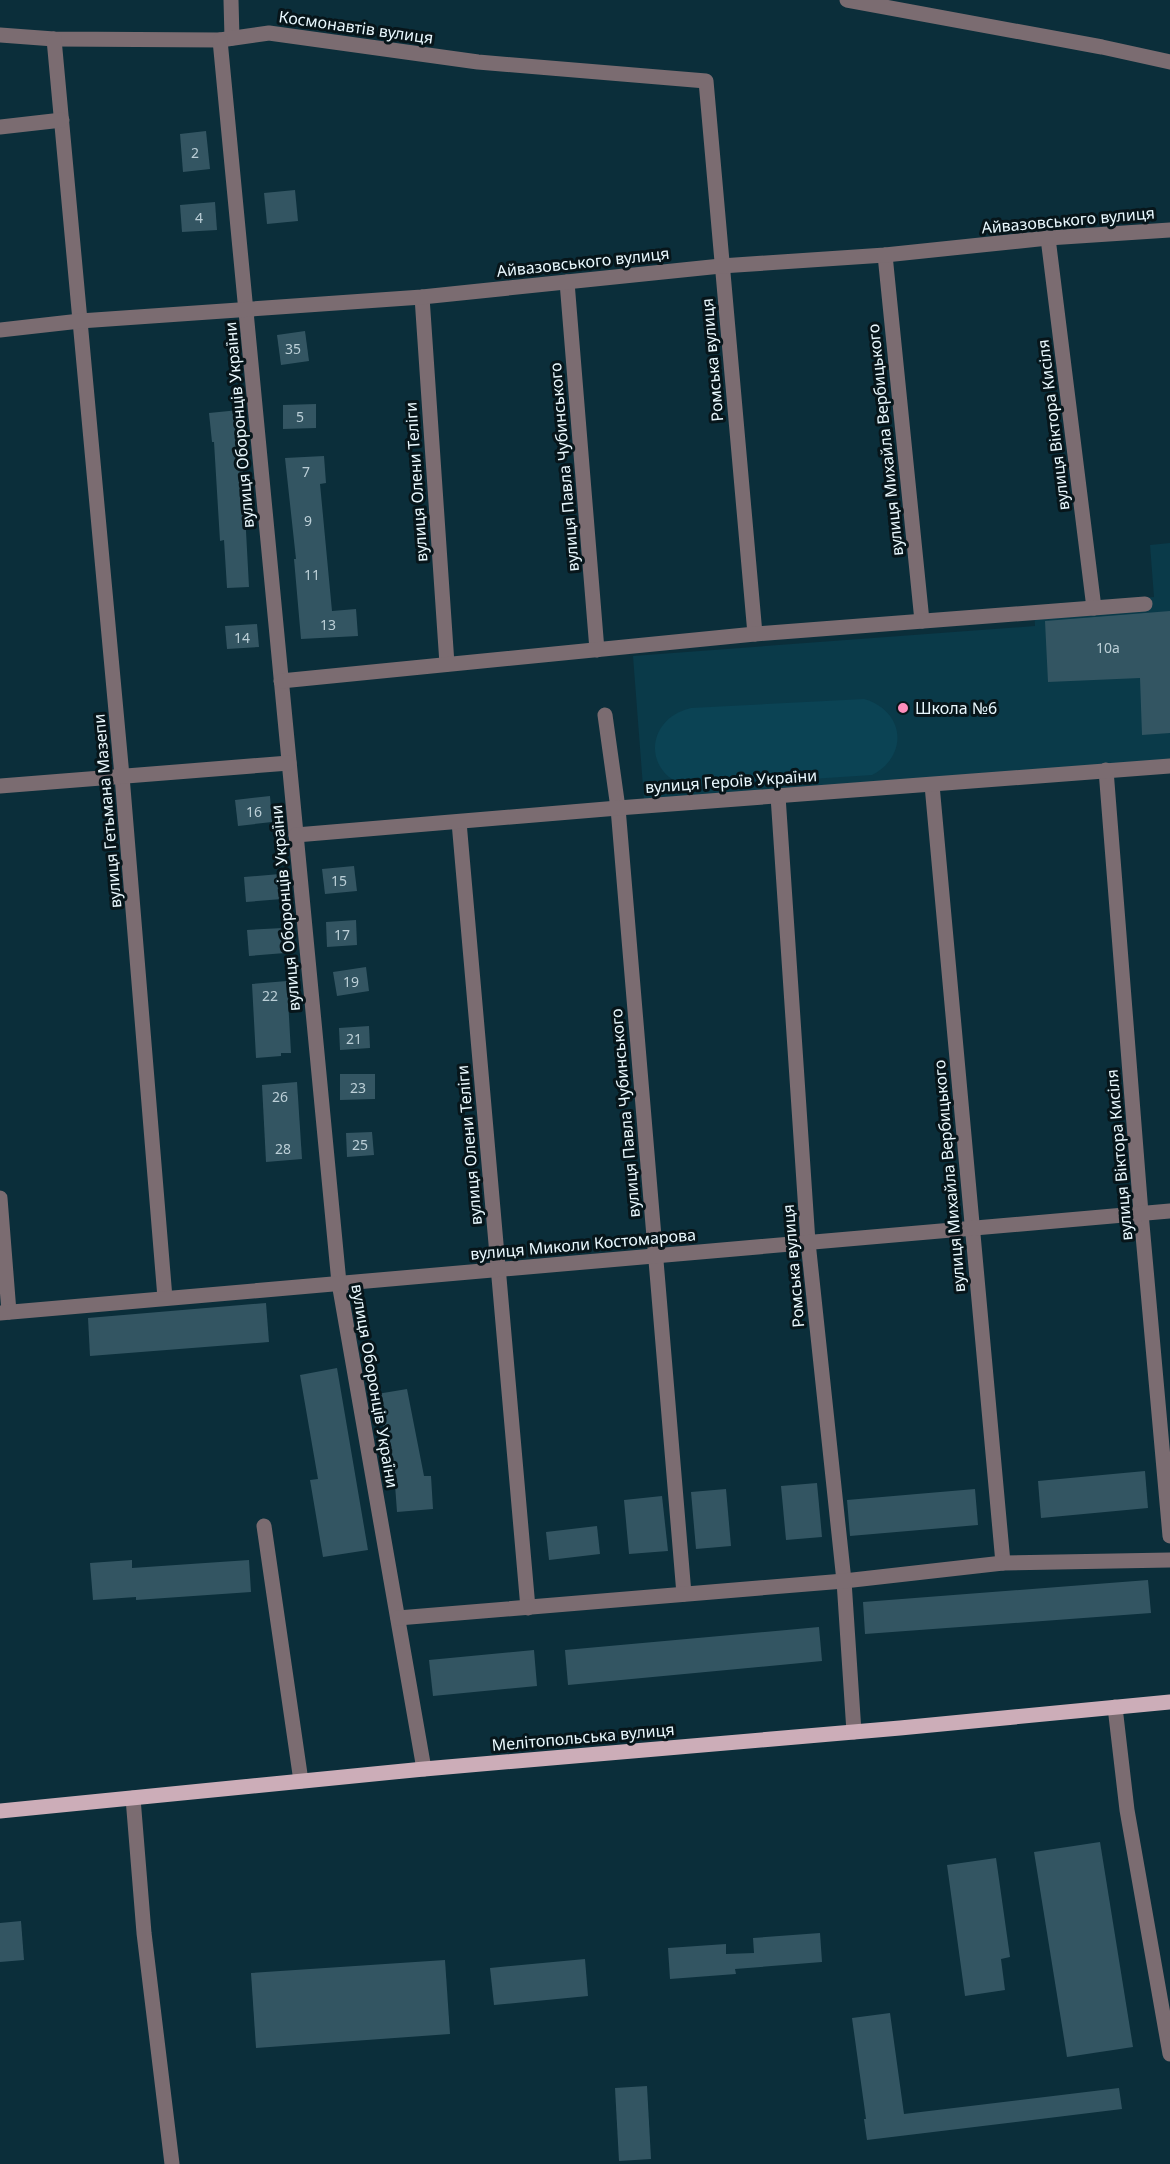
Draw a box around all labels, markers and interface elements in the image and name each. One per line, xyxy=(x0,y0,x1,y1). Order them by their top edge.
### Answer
street label: Космонавтів вулиця xyxy=(277,5,435,49)
house number: 2 xyxy=(191,143,199,162)
street label: Айвазовського вулиця xyxy=(980,201,1156,239)
house number: 4 xyxy=(195,208,203,227)
street label: Айвазовського вулиця xyxy=(495,242,671,282)
street label: Ромська вулиця xyxy=(696,297,728,423)
street label: вулиця Оборонців України xyxy=(219,321,259,529)
street label: вулиця Михайла Вербицького xyxy=(862,323,908,557)
street label: вулиця Віктора Кисіля xyxy=(1032,338,1074,512)
house number: 35 xyxy=(285,339,301,358)
street label: вулиця Павла Чубинського xyxy=(544,362,584,572)
street label: вулиця Олени Теліги xyxy=(399,401,433,563)
house number: 5 xyxy=(296,407,304,426)
house number: 7 xyxy=(302,462,310,481)
house number: 9 xyxy=(304,511,312,530)
house number: 11 xyxy=(304,565,320,584)
house number: 13 xyxy=(320,615,336,634)
house number: 14 xyxy=(234,628,250,647)
house number: 10а xyxy=(1096,638,1120,657)
place label: Школа №6 xyxy=(915,697,997,719)
marker: Школа №6 xyxy=(896,701,910,715)
street label: вулиця Гетьмана Мазепи xyxy=(88,713,126,909)
street label: вулиця Героїв України xyxy=(644,764,818,798)
house number: 16 xyxy=(246,802,262,821)
street label: вулиця Оборонців України xyxy=(265,804,305,1012)
house number: 15 xyxy=(331,871,347,890)
house number: 17 xyxy=(334,925,350,944)
house number: 19 xyxy=(343,972,359,991)
house number: 22 xyxy=(262,986,278,1005)
street label: вулиця Павла Чубинського xyxy=(605,1008,645,1218)
house number: 21 xyxy=(346,1029,362,1048)
street label: вулиця Михайла Вербицького xyxy=(928,1059,970,1293)
street label: вулиця Олени Теліги xyxy=(451,1064,487,1226)
street label: вулиця Віктора Кисіля xyxy=(1101,1068,1137,1242)
house number: 23 xyxy=(350,1078,366,1097)
house number: 26 xyxy=(272,1087,288,1106)
house number: 25 xyxy=(352,1135,368,1154)
house number: 28 xyxy=(275,1139,291,1158)
street label: Ромська вулиця xyxy=(777,1203,809,1329)
street label: вулиця Миколи Костомарова xyxy=(469,1223,697,1265)
street label: вулиця Оборонців України xyxy=(346,1282,404,1490)
street label: Мелітопольська вулиця xyxy=(491,1718,675,1756)

